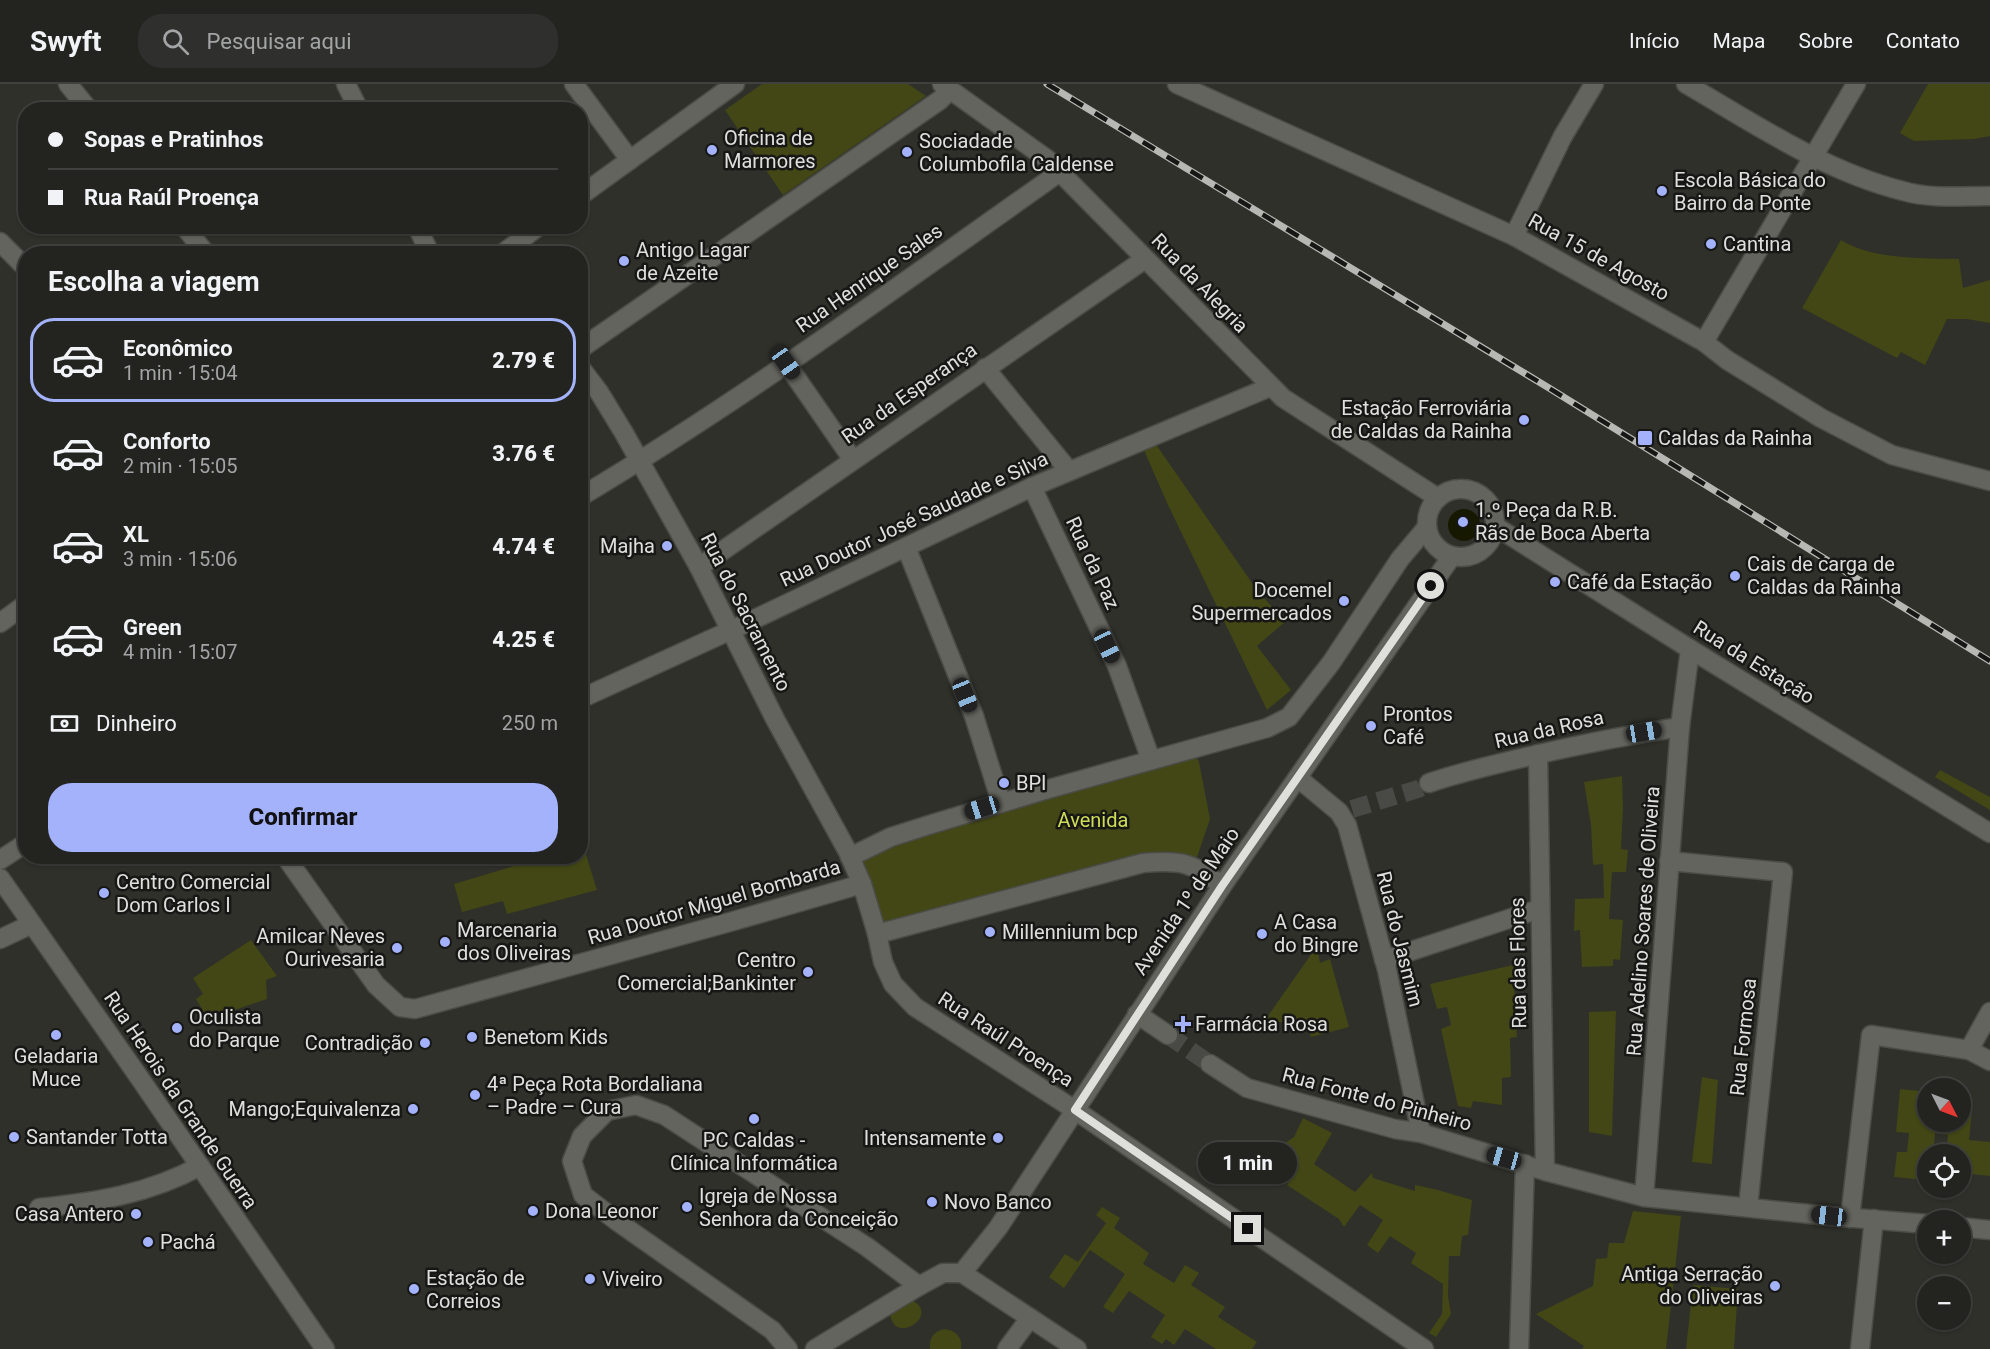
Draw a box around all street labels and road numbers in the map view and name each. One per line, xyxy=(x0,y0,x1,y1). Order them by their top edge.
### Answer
street label: Rua 15 de Agosto xyxy=(1524,208,1674,306)
street label: Rua Henrique Sales xyxy=(791,218,947,338)
street label: Rua da Alegria xyxy=(1147,228,1253,338)
street label: Rua da Esperança xyxy=(837,337,981,449)
street label: Rua Doutor José Saudade e Silva xyxy=(776,446,1052,592)
street label: Rua da Paz xyxy=(1061,513,1125,613)
street label: Rua do Sacramento xyxy=(696,529,796,695)
street label: Rua da Estação xyxy=(1689,615,1819,709)
street label: Rua da Rosa xyxy=(1492,705,1606,753)
street label: Rua Adelino Soares de Oliveira xyxy=(1622,785,1664,1057)
street label: Avenida 1º de Maio xyxy=(1128,823,1244,979)
street label: Rua Doutor Miguel Bombarda xyxy=(585,854,843,950)
street label: Rua do Jasmim xyxy=(1372,869,1428,1009)
street label: Rua das Flores xyxy=(1505,897,1531,1029)
street label: Rua Formosa xyxy=(1725,977,1761,1097)
street label: Rua Raúl Proença xyxy=(934,986,1078,1092)
street label: Rua Herois da Grande Guerra xyxy=(99,987,263,1213)
street label: Rua Fonte do Pinheiro xyxy=(1280,1062,1474,1136)

